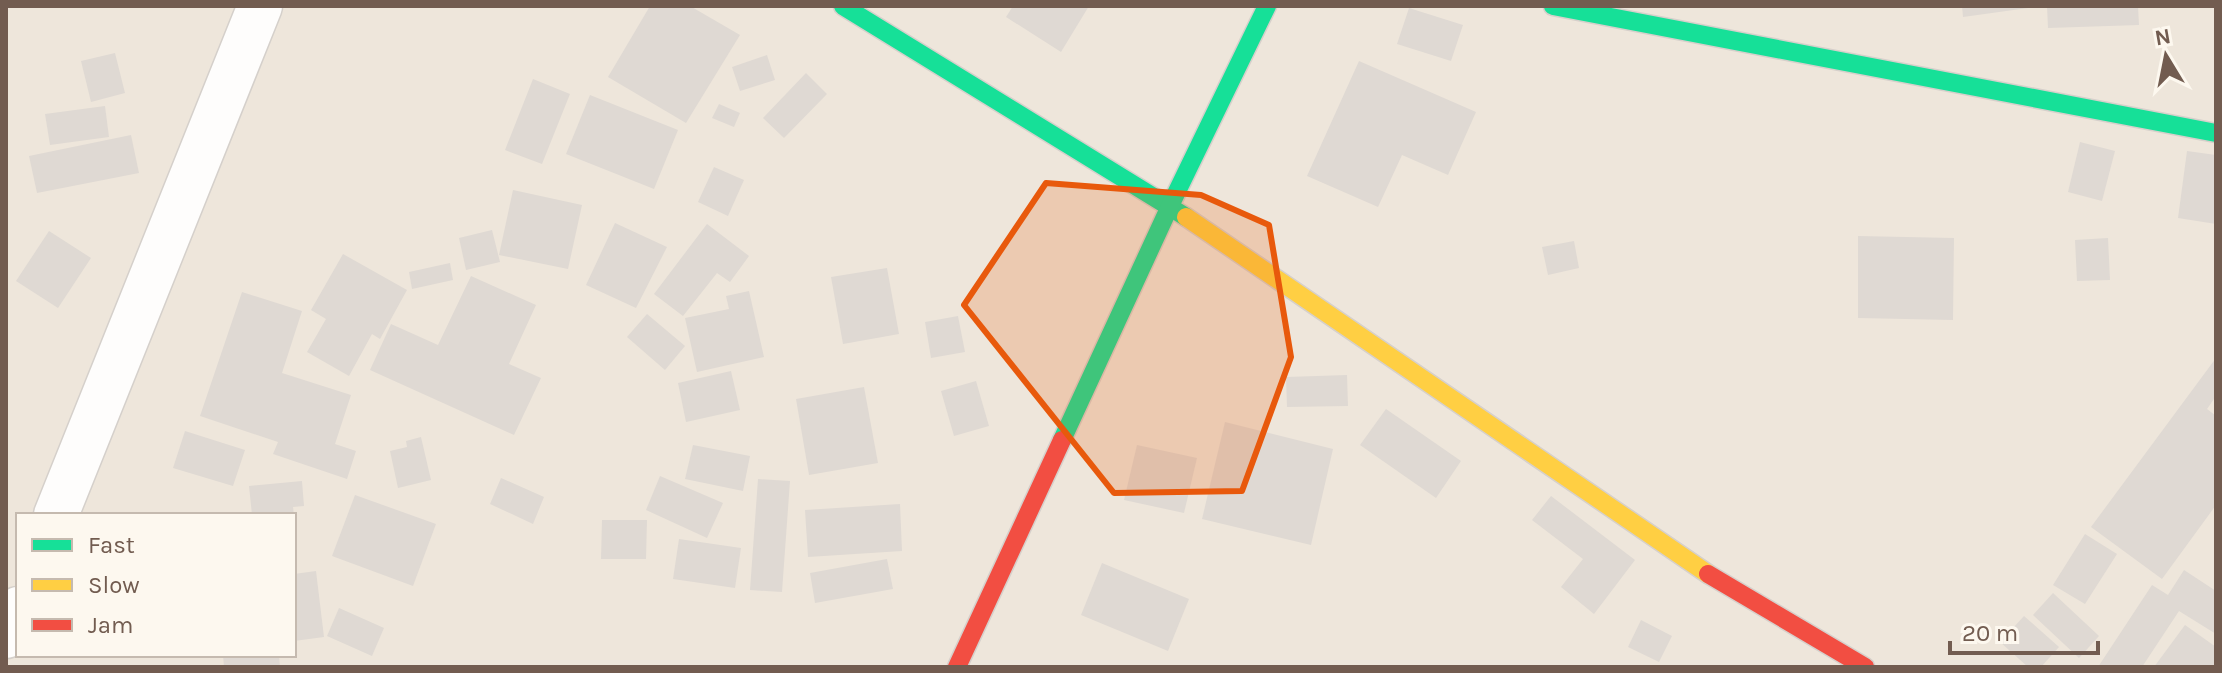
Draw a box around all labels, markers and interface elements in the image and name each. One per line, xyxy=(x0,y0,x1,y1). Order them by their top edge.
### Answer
north arrow xyxy=(2126,16,2206,96)
text: N xyxy=(2153,23,2173,51)
legend xyxy=(16,513,296,657)
text: Fast xyxy=(88,531,135,559)
text: Slow xyxy=(88,571,140,599)
scale bar xyxy=(1950,605,2098,655)
text: Jam xyxy=(88,611,133,639)
text: 20 m xyxy=(1962,619,2018,647)

